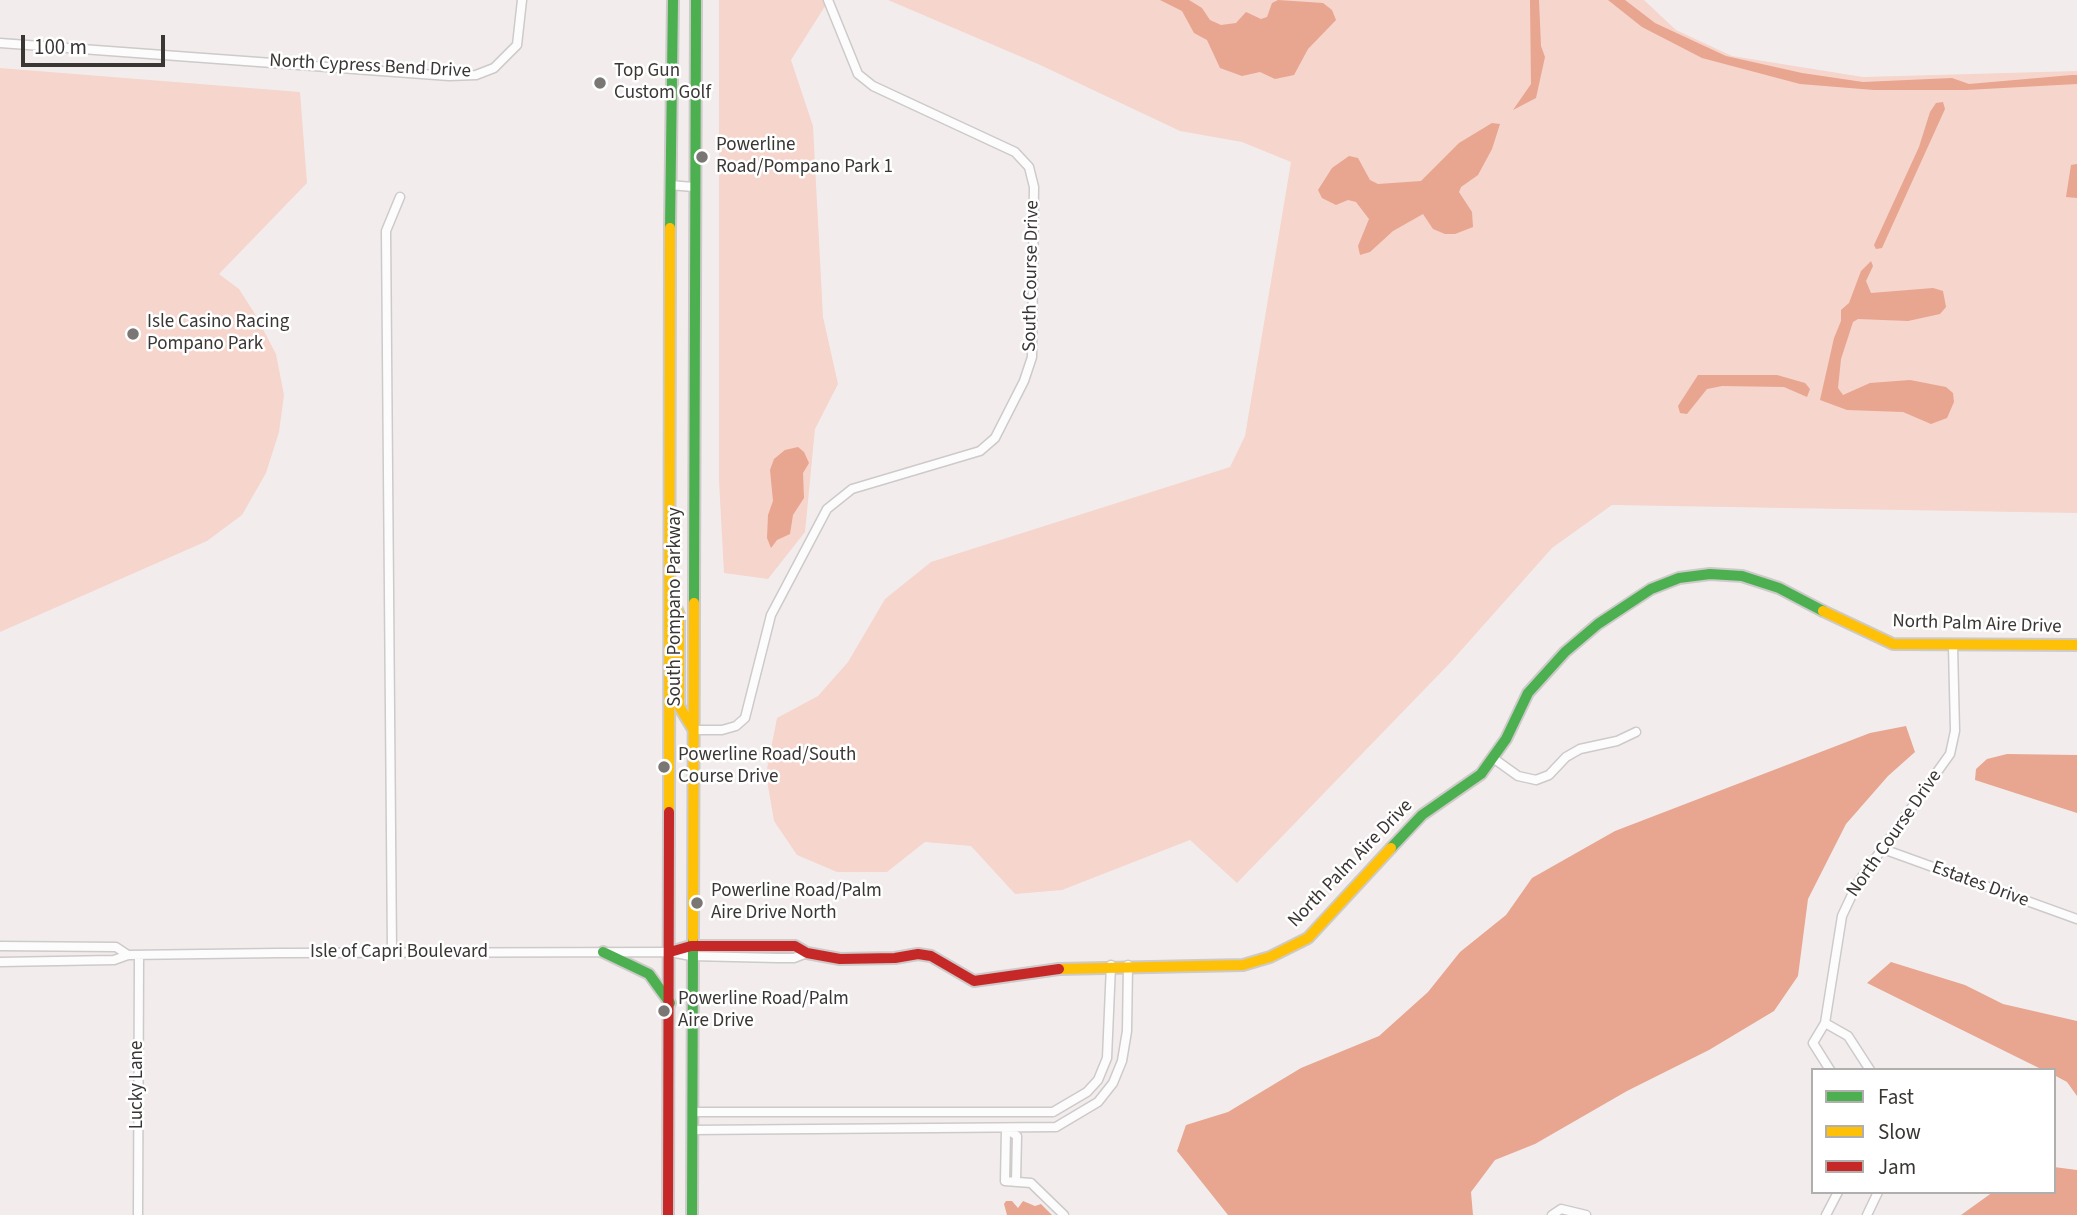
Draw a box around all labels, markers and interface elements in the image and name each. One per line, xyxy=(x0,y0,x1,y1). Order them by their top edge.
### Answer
scale bar xyxy=(24,21,168,65)
text: 100 m xyxy=(34,32,87,62)
street label: North Cypress Bend Drive xyxy=(269,50,471,84)
place label: Top Gun Custom Golf xyxy=(614,61,711,105)
marker: Top Gun Custom Golf xyxy=(592,75,608,91)
place label: Powerline Road/Pompano Park 1 xyxy=(716,135,893,179)
marker: Powerline Road/Pompano Park 1 xyxy=(694,149,710,165)
street label: South Course Drive xyxy=(1019,200,1045,352)
place label: Isle Casino Racing Pompano Park xyxy=(147,312,289,356)
marker: Isle Casino Racing Pompano Park xyxy=(125,326,141,342)
street label: South Pompano Parkway xyxy=(665,507,687,707)
street label: North Palm Aire Drive xyxy=(1892,611,2062,639)
place label: Powerline Road/South Course Drive xyxy=(678,745,856,789)
marker: Powerline Road/South Course Drive xyxy=(656,759,672,775)
street label: North Course Drive xyxy=(1843,766,1947,902)
street label: North Palm Aire Drive xyxy=(1284,795,1418,933)
street label: Estates Drive xyxy=(1928,857,2032,913)
place label: Powerline Road/Palm Aire Drive North xyxy=(711,881,882,925)
marker: Powerline Road/Palm Aire Drive North xyxy=(689,895,705,911)
street label: Isle of Capri Boulevard xyxy=(310,942,488,964)
place label: Powerline Road/Palm Aire Drive xyxy=(678,989,849,1033)
marker: Powerline Road/Palm Aire Drive xyxy=(656,1003,672,1019)
street label: Lucky Lane xyxy=(127,1041,149,1129)
legend xyxy=(1811,1068,2056,1194)
text: Fast xyxy=(1878,1082,1914,1112)
text: Slow xyxy=(1878,1117,1921,1147)
text: Jam xyxy=(1878,1152,1916,1182)

